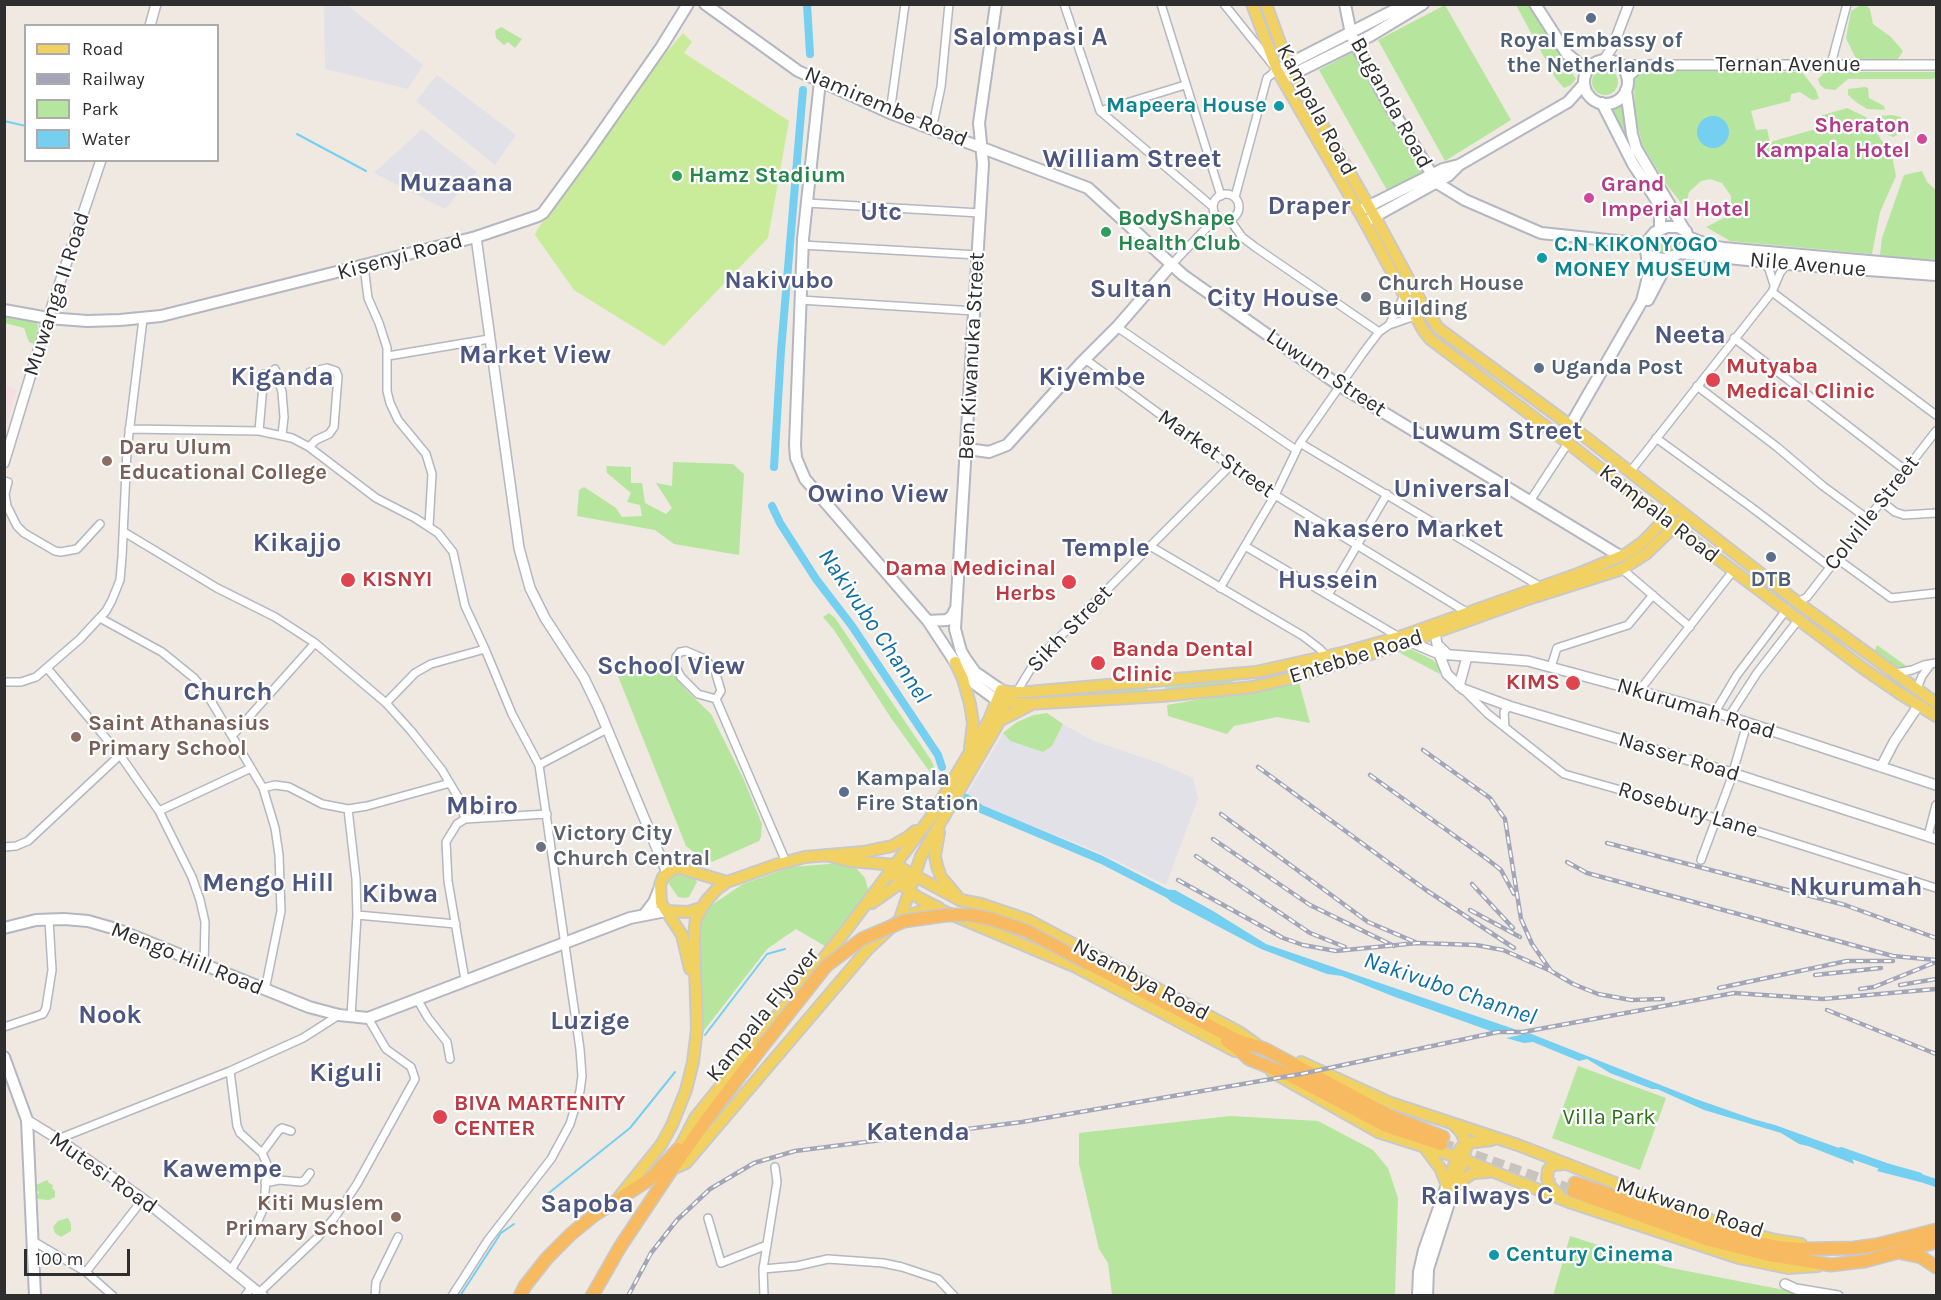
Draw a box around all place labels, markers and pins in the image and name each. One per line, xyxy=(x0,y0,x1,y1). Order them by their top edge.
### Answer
marker: Royal Embassy of the Netherlands xyxy=(1584,11,1598,25)
place label: Royal Embassy of the Netherlands xyxy=(1499,28,1683,80)
place label: Mapeera House xyxy=(1106,93,1267,119)
marker: Mapeera House xyxy=(1272,99,1286,113)
place label: Sheraton Kampala Hotel xyxy=(1755,113,1910,164)
marker: Sheraton Kampala Hotel xyxy=(1915,132,1929,146)
place label: Hamz Stadium xyxy=(689,163,846,189)
marker: Hamz Stadium xyxy=(670,169,684,183)
place label: Grand Imperial Hotel xyxy=(1601,172,1750,224)
marker: Grand Imperial Hotel xyxy=(1582,191,1596,205)
place label: BodyShape Health Club xyxy=(1118,206,1241,258)
marker: BodyShape Health Club xyxy=(1099,225,1113,239)
place label: C.N KIKONYOGO MONEY MUSEUM xyxy=(1554,232,1731,284)
marker: C.N KIKONYOGO MONEY MUSEUM xyxy=(1535,251,1549,265)
place label: Church House Building xyxy=(1378,271,1524,322)
marker: Church House Building xyxy=(1359,290,1373,304)
place label: Mutyaba Medical Clinic xyxy=(1726,354,1875,406)
place label: Uganda Post xyxy=(1551,355,1683,381)
marker: Uganda Post xyxy=(1532,361,1546,375)
marker: Mutyaba Medical Clinic xyxy=(1704,371,1722,389)
place label: Daru Ulum Educational College xyxy=(119,435,327,487)
marker: Daru Ulum Educational College xyxy=(100,454,114,468)
marker: DTB xyxy=(1764,550,1778,564)
place label: Dama Medicinal Herbs xyxy=(885,556,1056,608)
place label: KISNYI xyxy=(362,567,432,593)
place label: DTB xyxy=(1750,567,1792,593)
marker: KISNYI xyxy=(339,571,357,589)
marker: Dama Medicinal Herbs xyxy=(1060,573,1078,591)
place label: Banda Dental Clinic xyxy=(1112,637,1253,688)
marker: Banda Dental Clinic xyxy=(1089,654,1107,672)
place label: KIMS xyxy=(1506,670,1560,696)
marker: KIMS xyxy=(1564,674,1582,692)
place label: Saint Athanasius Primary School xyxy=(88,711,270,762)
marker: Saint Athanasius Primary School xyxy=(69,730,83,744)
place label: Kampala Fire Station xyxy=(856,766,979,818)
marker: Kampala Fire Station xyxy=(837,785,851,799)
place label: Victory City Church Central xyxy=(553,821,710,872)
marker: Victory City Church Central xyxy=(534,840,548,854)
place label: BIVA MARTENITY CENTER xyxy=(454,1091,625,1142)
marker: BIVA MARTENITY CENTER xyxy=(431,1108,449,1126)
place label: Kiti Muslem Primary School xyxy=(225,1191,384,1242)
marker: Kiti Muslem Primary School xyxy=(389,1210,403,1224)
place label: Century Cinema xyxy=(1506,1242,1673,1268)
marker: Century Cinema xyxy=(1487,1248,1501,1262)

